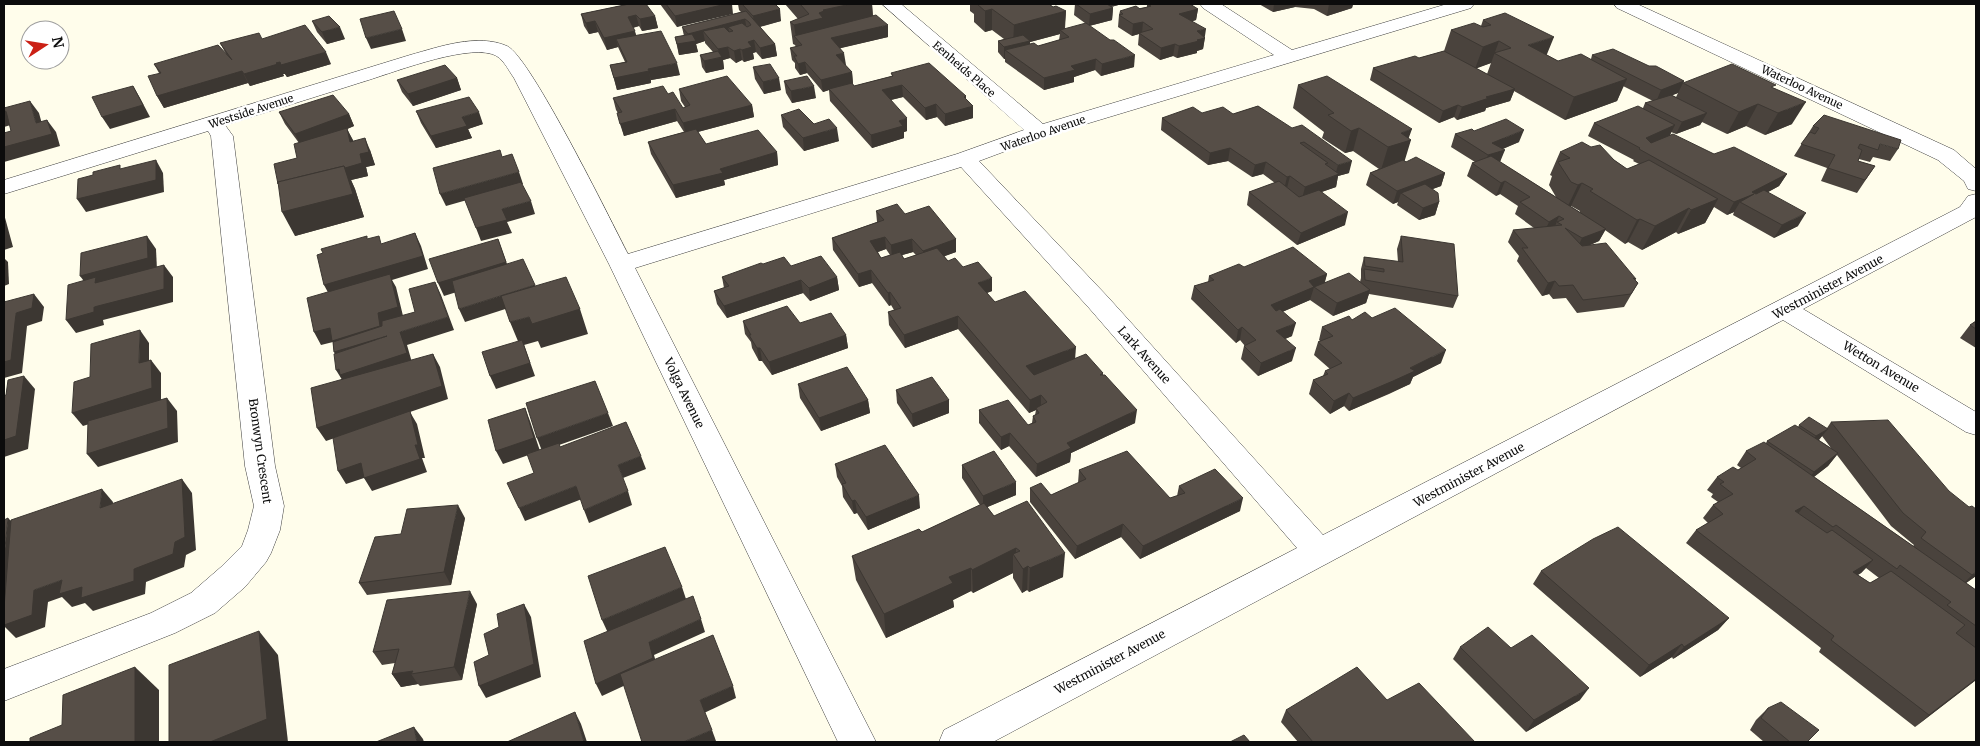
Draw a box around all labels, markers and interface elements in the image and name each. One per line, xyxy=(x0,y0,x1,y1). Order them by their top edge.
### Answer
north arrow xyxy=(20,20,70,70)
text: N xyxy=(48,35,68,50)
street label: Eenheids Place xyxy=(930,38,998,100)
street label: Waterloo Avenue xyxy=(1758,62,1845,112)
street label: Westside Avenue xyxy=(206,91,295,132)
street label: Waterloo Avenue xyxy=(998,112,1087,154)
street label: Westminister Avenue xyxy=(1769,251,1886,323)
street label: Lark Avenue xyxy=(1115,323,1174,386)
street label: Wetton Avenue xyxy=(1839,337,1922,395)
street label: Volga Avenue xyxy=(661,354,708,430)
street label: Bronwyn Crescent xyxy=(246,397,275,505)
street label: Westminister Avenue xyxy=(1410,439,1527,511)
street label: Westminister Avenue xyxy=(1051,626,1168,698)

